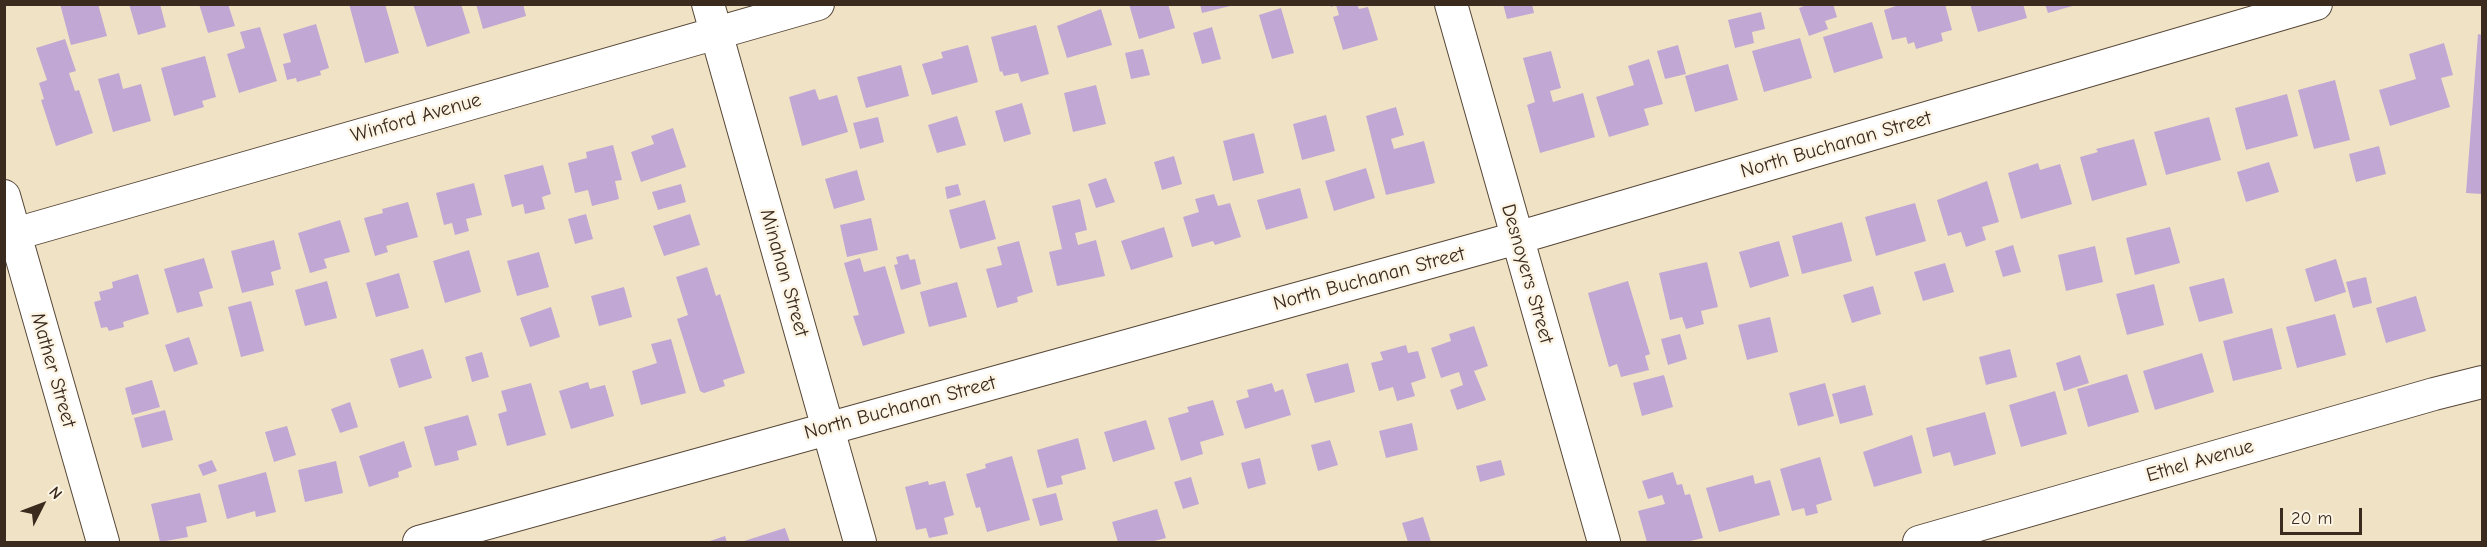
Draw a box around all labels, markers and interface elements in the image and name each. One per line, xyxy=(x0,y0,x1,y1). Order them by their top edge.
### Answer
street label: Winford Avenue xyxy=(348,88,484,148)
street label: North Buchanan Street xyxy=(1738,106,1934,184)
street label: Desnoyers Street xyxy=(1496,201,1558,347)
street label: Minahan Street xyxy=(754,206,814,340)
street label: North Buchanan Street xyxy=(1271,242,1467,316)
street label: Mather Street xyxy=(25,310,81,430)
street label: North Buchanan Street xyxy=(802,371,998,445)
street label: Ethel Avenue xyxy=(2144,434,2256,488)
north arrow xyxy=(12,475,72,535)
text: N xyxy=(45,483,66,503)
scale bar xyxy=(2283,496,2366,534)
text: 20 m xyxy=(2291,508,2332,529)

